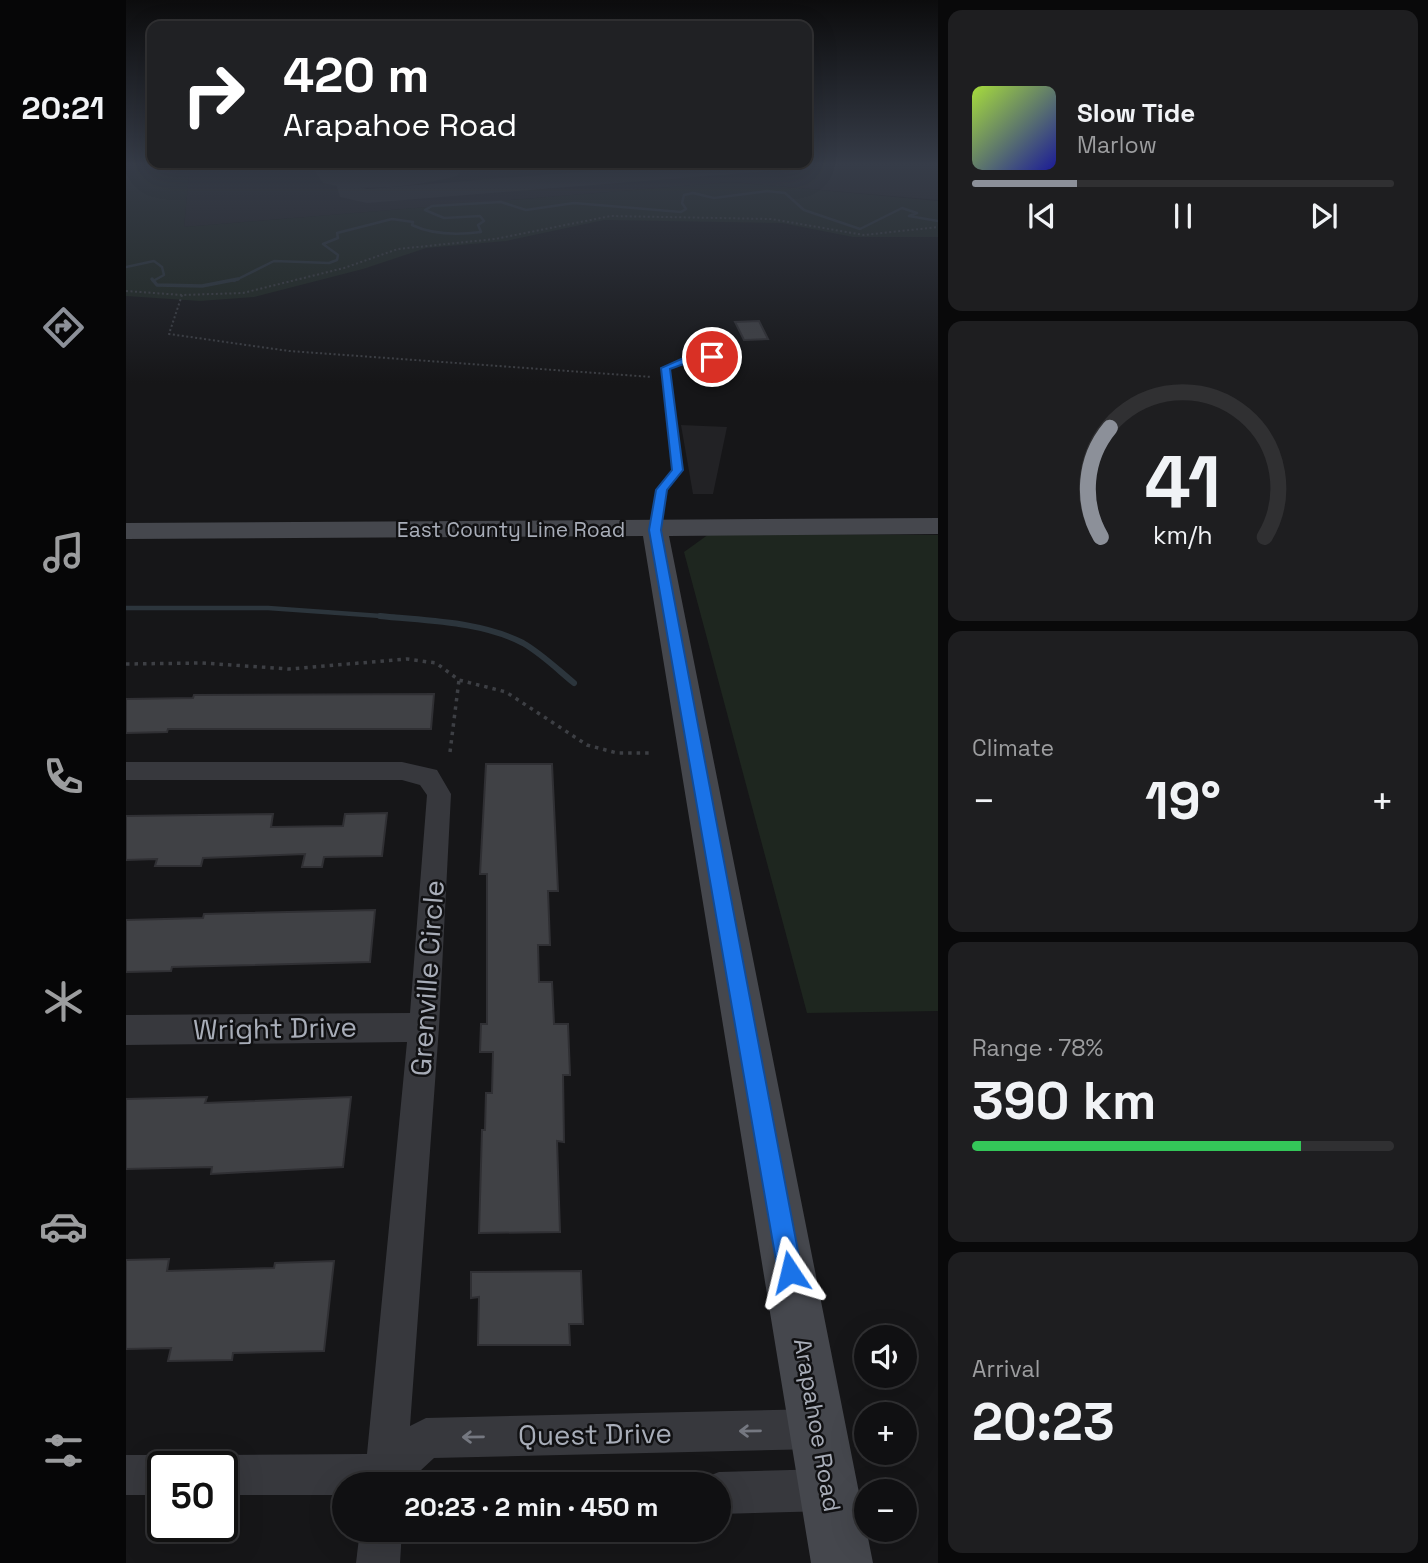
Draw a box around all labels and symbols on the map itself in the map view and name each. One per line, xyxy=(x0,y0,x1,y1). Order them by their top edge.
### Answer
pin xyxy=(682,327,742,387)
street label: East County Line Road xyxy=(397,516,625,543)
street label: Grenville Circle xyxy=(402,879,452,1077)
street label: Wright Drive xyxy=(193,1009,357,1047)
position arrow xyxy=(753,1235,827,1309)
street label: Arapahoe Road xyxy=(787,1336,848,1514)
street label: Quest Drive xyxy=(518,1415,672,1453)
one-way arrow xyxy=(739,1424,762,1437)
one-way arrow xyxy=(462,1430,485,1444)
speed limit sign: 50 xyxy=(147,1451,238,1542)

